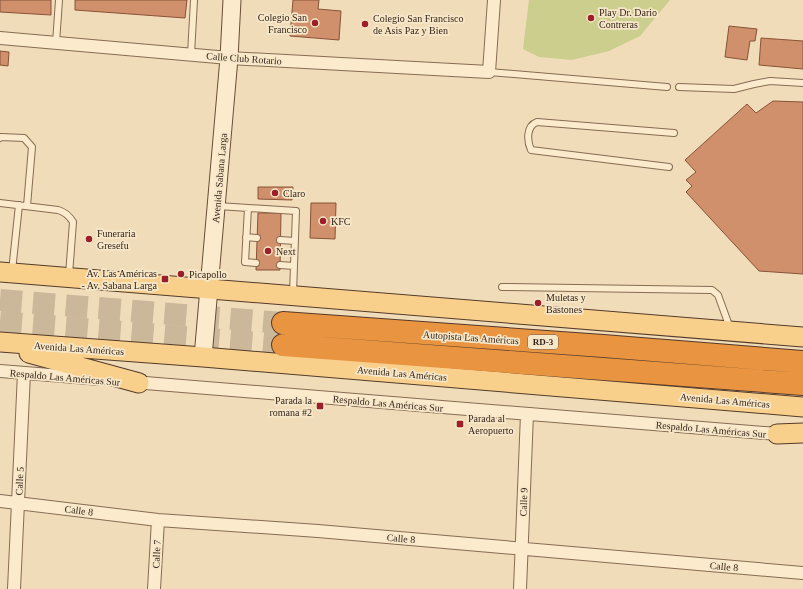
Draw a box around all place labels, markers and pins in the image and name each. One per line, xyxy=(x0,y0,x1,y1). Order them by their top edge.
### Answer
place label: Play Dr. Dario Contreras xyxy=(599,7,657,30)
place label: Colegio San Francisco xyxy=(258,12,307,35)
place label: Colegio San Francisco de Asis Paz y Bien xyxy=(373,13,464,36)
marker: Play Dr. Dario Contreras xyxy=(586,13,596,23)
marker: Colegio San Francisco xyxy=(310,18,320,28)
marker: Colegio San Francisco de Asis Paz y Bien xyxy=(360,19,370,29)
marker: Claro xyxy=(270,188,280,198)
place label: Claro xyxy=(283,188,305,199)
marker: KFC xyxy=(318,216,328,226)
place label: KFC xyxy=(331,216,351,227)
place label: Funeraria Gresefu xyxy=(97,228,136,251)
marker: Funeraria Gresefu xyxy=(84,234,94,244)
marker: Next xyxy=(263,246,273,256)
place label: Next xyxy=(276,246,296,257)
place label: Av. Las Américas - Av. Sabana Larga xyxy=(81,268,158,291)
marker: Picapollo xyxy=(176,269,186,279)
place label: Picapollo xyxy=(189,269,227,280)
marker: Av. Las Américas - Av. Sabana Larga xyxy=(160,274,170,284)
place label: Muletas y Bastones xyxy=(546,292,586,315)
marker: Muletas y Bastones xyxy=(533,298,543,308)
place label: Parada la romana #2 xyxy=(270,395,313,418)
marker: Parada la romana #2 xyxy=(315,401,325,411)
place label: Parada al Aeropuerto xyxy=(468,413,514,436)
marker: Parada al Aeropuerto xyxy=(455,419,465,429)

